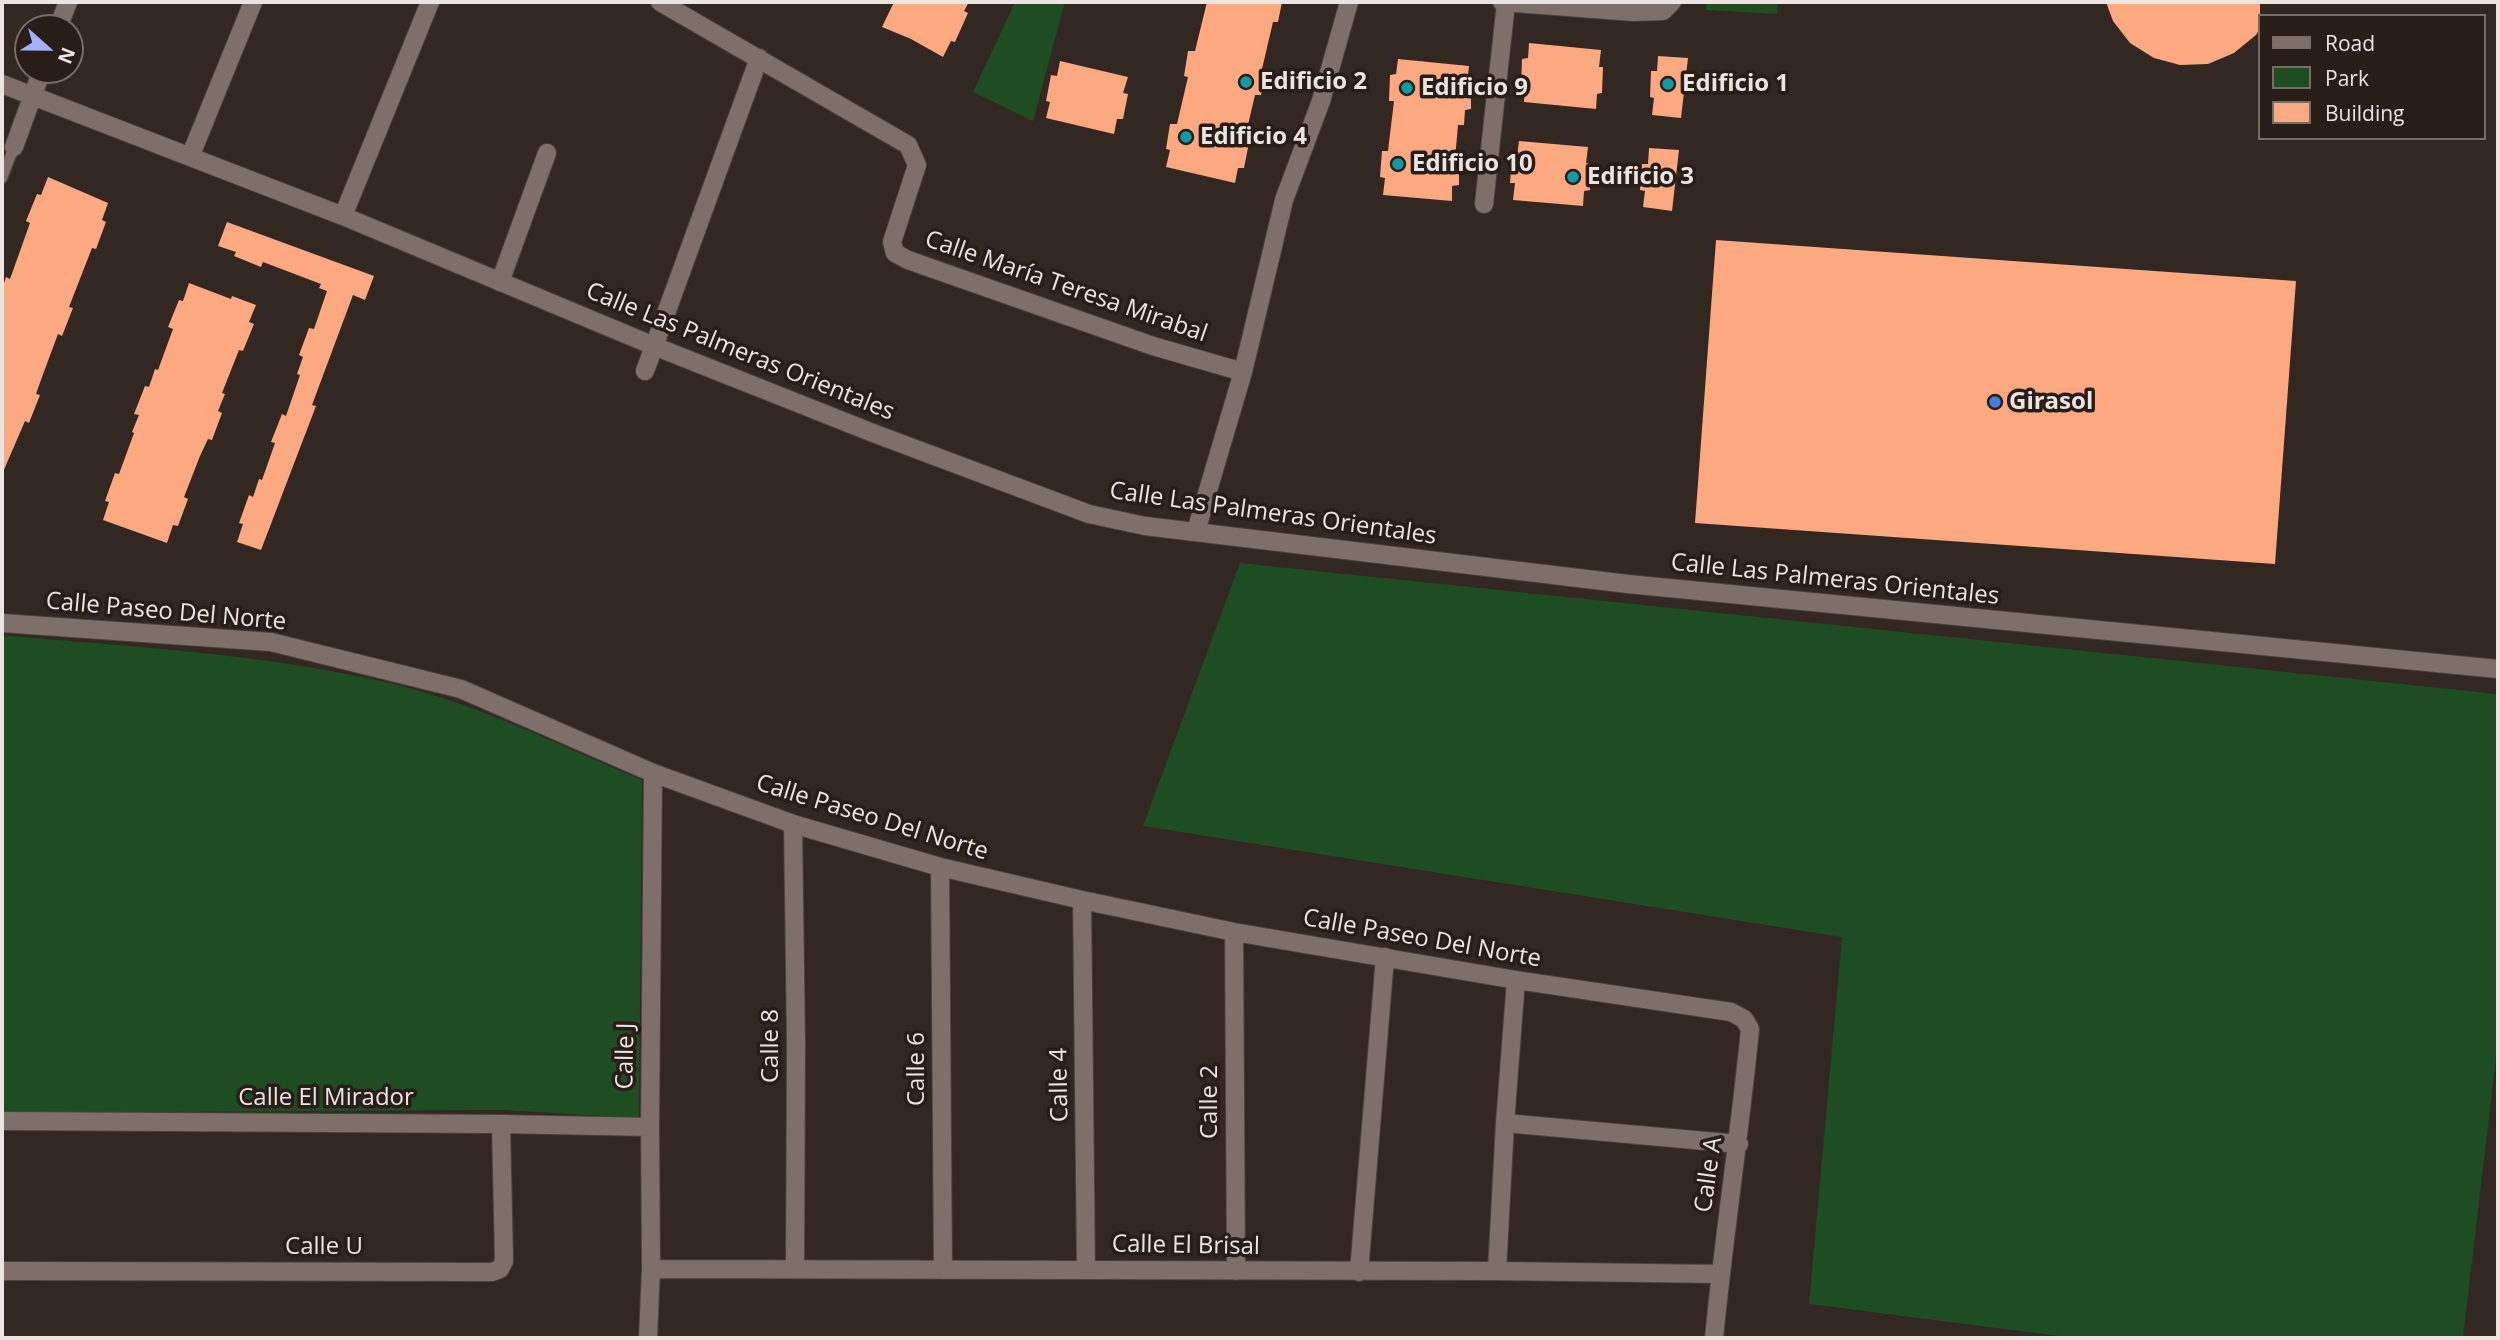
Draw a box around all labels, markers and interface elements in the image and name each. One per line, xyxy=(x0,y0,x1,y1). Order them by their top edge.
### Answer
north arrow xyxy=(14,14,84,84)
legend xyxy=(2258,14,2486,140)
text: Road xyxy=(2325,29,2375,57)
text: N xyxy=(52,44,82,68)
text: Park xyxy=(2325,64,2369,92)
place label: Edificio 2 xyxy=(1260,68,1367,96)
place label: Edificio 1 xyxy=(1682,70,1789,98)
marker: Edificio 2 xyxy=(1238,74,1254,90)
place label: Edificio 9 xyxy=(1421,74,1528,102)
marker: Edificio 1 xyxy=(1660,76,1676,92)
marker: Edificio 9 xyxy=(1399,80,1415,96)
text: Building xyxy=(2325,99,2404,127)
place label: Edificio 4 xyxy=(1200,123,1307,151)
marker: Edificio 4 xyxy=(1178,129,1194,145)
place label: Edificio 10 xyxy=(1412,150,1533,178)
marker: Edificio 10 xyxy=(1390,156,1406,172)
place label: Edificio 3 xyxy=(1587,163,1694,191)
marker: Edificio 3 xyxy=(1565,169,1581,185)
street label: Calle María Teresa Mirabal xyxy=(921,225,1211,349)
street label: Calle Las Palmeras Orientales xyxy=(582,277,898,427)
place label: Girasol xyxy=(2009,388,2093,416)
marker: Girasol xyxy=(1987,394,2003,410)
street label: Calle Las Palmeras Orientales xyxy=(1108,477,1438,551)
street label: Calle Las Palmeras Orientales xyxy=(1670,548,2000,612)
street label: Calle Paseo Del Norte xyxy=(45,587,287,637)
street label: Calle Paseo Del Norte xyxy=(752,769,992,867)
street label: Calle Paseo Del Norte xyxy=(1301,904,1543,974)
street label: Calle 8 xyxy=(757,1009,785,1083)
street label: Calle J xyxy=(611,1022,641,1090)
street label: Calle 6 xyxy=(903,1032,931,1106)
street label: Calle 4 xyxy=(1045,1048,1075,1122)
street label: Calle 2 xyxy=(1196,1065,1224,1139)
street label: Calle El Mirador xyxy=(238,1084,414,1112)
street label: Calle A xyxy=(1689,1136,1729,1214)
street label: Calle El Brisal xyxy=(1112,1230,1260,1262)
street label: Calle U xyxy=(285,1233,363,1261)

